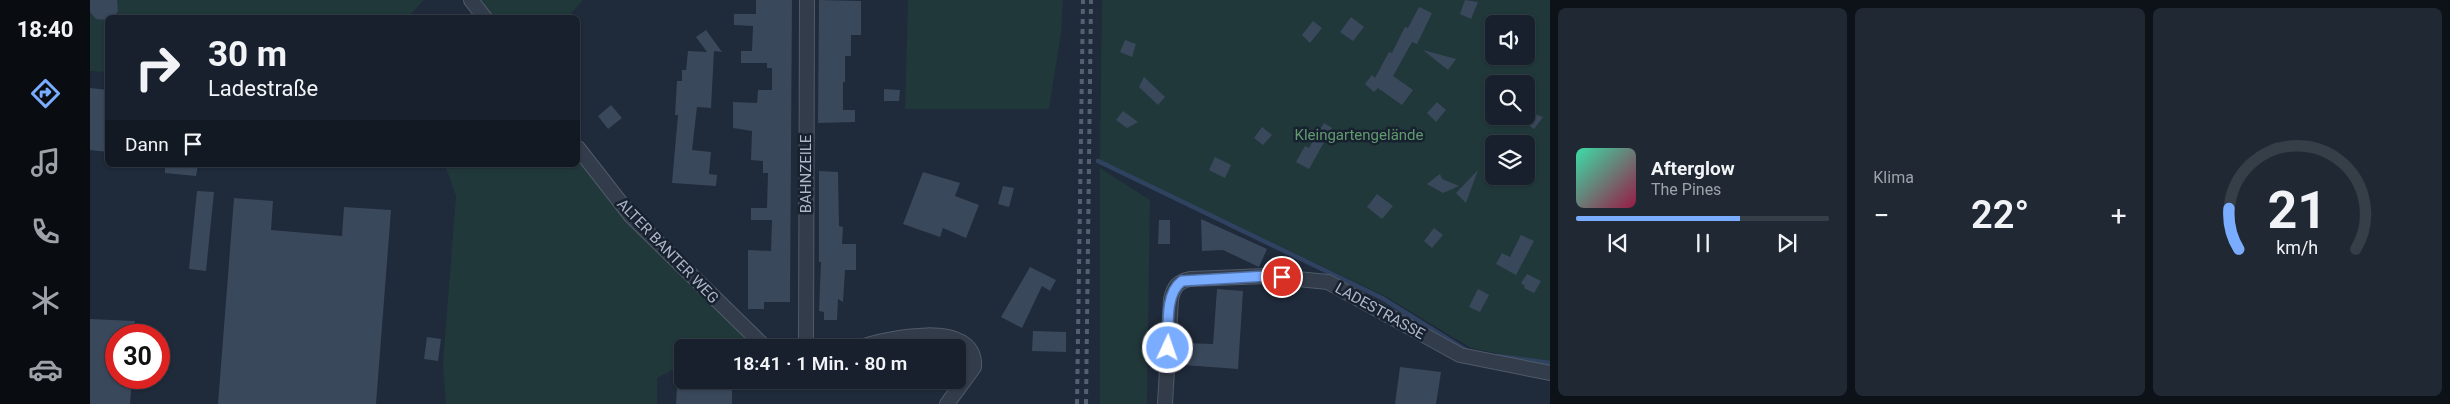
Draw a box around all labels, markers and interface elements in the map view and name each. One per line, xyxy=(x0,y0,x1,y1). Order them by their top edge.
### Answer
map controls xyxy=(1485,15,1535,185)
button: sound xyxy=(1485,15,1535,65)
text: 18:40 xyxy=(17,17,73,42)
text: 30 m xyxy=(208,34,287,75)
icon: right xyxy=(125,35,190,100)
button: search xyxy=(1485,75,1535,125)
icon: directions xyxy=(28,76,63,111)
text: Ladestraße xyxy=(208,76,318,101)
park label: Kleingartengelände xyxy=(1294,126,1424,144)
icon: arrive xyxy=(179,130,207,158)
text: Dann xyxy=(125,133,169,156)
street label: BAHNZEILE xyxy=(797,134,815,213)
button: layers xyxy=(1485,135,1535,185)
icon: music xyxy=(28,145,63,180)
text: Afterglow xyxy=(1651,157,1735,180)
text: Klima xyxy=(1873,168,1914,187)
text: The Pines xyxy=(1651,180,1721,199)
text: 21 xyxy=(2267,180,2327,241)
text: 22° xyxy=(1971,193,2029,237)
street label: ALTER BANTER WEG xyxy=(613,195,723,307)
text: − xyxy=(1873,199,1889,232)
text: + xyxy=(2111,199,2127,232)
icon: phone xyxy=(28,214,63,249)
icon: previous xyxy=(1604,229,1632,257)
icon: pause xyxy=(1689,229,1717,257)
icon: next xyxy=(1773,229,1801,257)
text: km/h xyxy=(2276,237,2318,258)
pin xyxy=(1261,256,1303,298)
icon: arrive xyxy=(1268,263,1296,291)
street label: LADESTRASSE xyxy=(1332,279,1428,343)
icon: climate xyxy=(28,283,63,318)
position arrow xyxy=(1141,321,1193,373)
speed limit sign: 30 xyxy=(105,324,170,389)
icon: car xyxy=(28,352,63,387)
text: 18:41 · 1 Min. · 80 m xyxy=(733,352,907,375)

